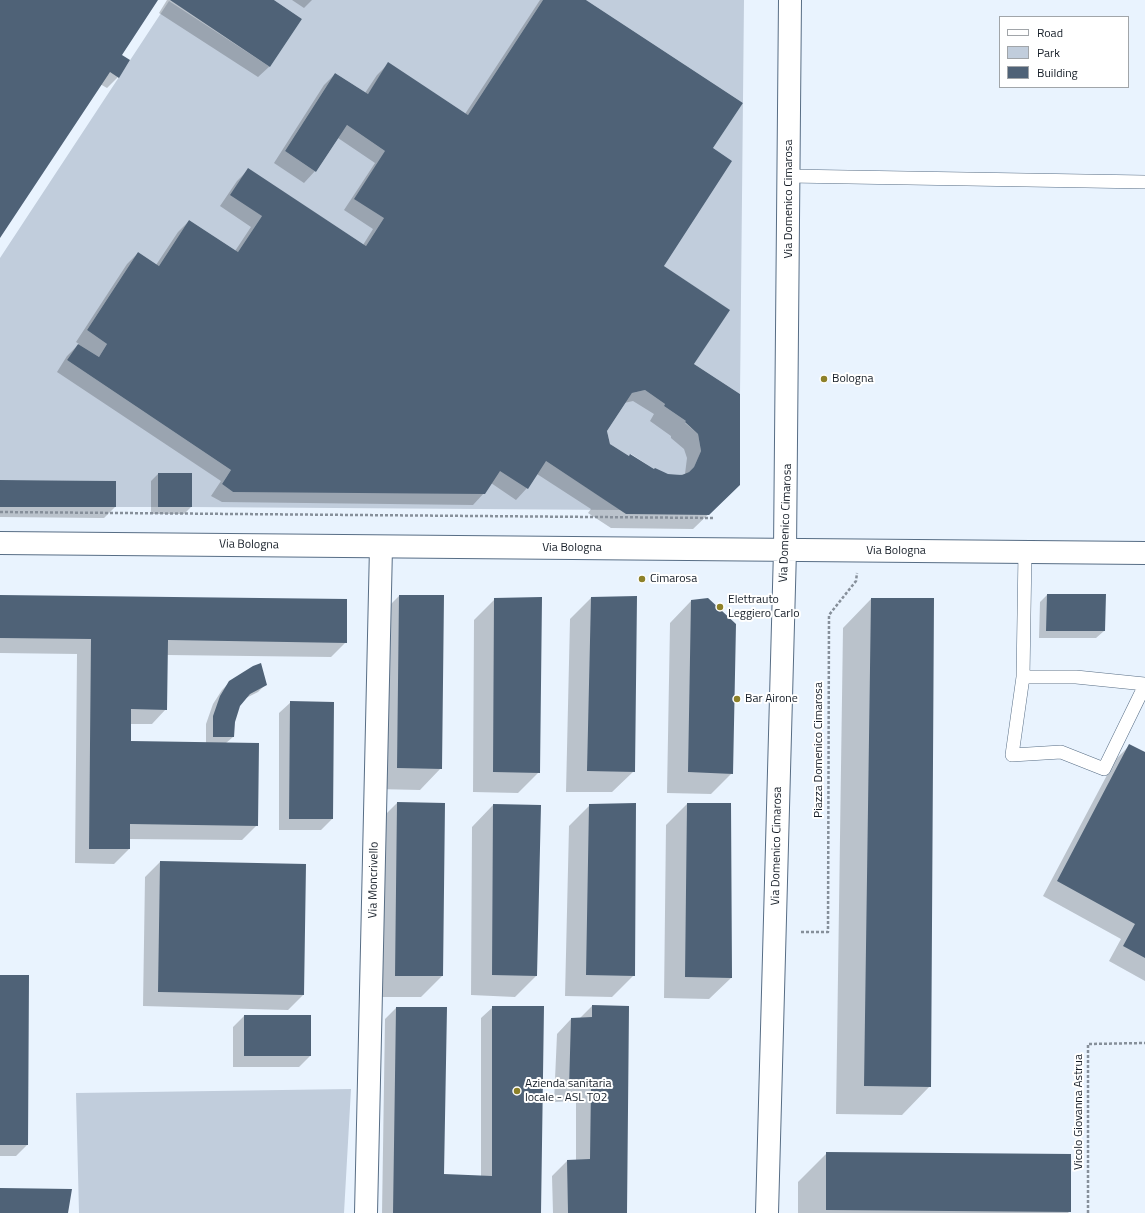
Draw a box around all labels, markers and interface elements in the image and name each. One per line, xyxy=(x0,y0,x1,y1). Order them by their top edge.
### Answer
legend xyxy=(999,16,1129,88)
text: Road xyxy=(1037,23,1063,42)
text: Park xyxy=(1037,43,1060,62)
text: Building xyxy=(1037,63,1078,82)
street label: Via Domenico Cimarosa xyxy=(782,140,796,258)
place label: Bologna xyxy=(832,372,873,386)
marker: Bologna xyxy=(819,374,829,384)
street label: Via Domenico Cimarosa xyxy=(777,463,795,583)
street label: Via Bologna xyxy=(219,537,279,553)
street label: Via Bologna xyxy=(542,541,602,555)
street label: Via Bologna xyxy=(866,544,926,558)
place label: Cimarosa xyxy=(650,572,697,586)
marker: Cimarosa xyxy=(637,574,647,584)
place label: Elettrauto Leggiero Carlo xyxy=(728,593,800,621)
marker: Elettrauto Leggiero Carlo xyxy=(715,602,725,612)
street label: Piazza Domenico Cimarosa xyxy=(812,682,826,818)
place label: Bar Airone xyxy=(745,692,798,706)
marker: Bar Airone xyxy=(732,694,742,704)
street label: Via Domenico Cimarosa xyxy=(769,786,785,906)
street label: Via Moncrivello xyxy=(366,842,382,918)
street label: Vicolo Giovanna Astrua xyxy=(1072,1054,1086,1170)
place label: Azienda sanitaria locale - ASL TO2 xyxy=(525,1077,611,1105)
marker: Azienda sanitaria locale - ASL TO2 xyxy=(512,1086,522,1096)

